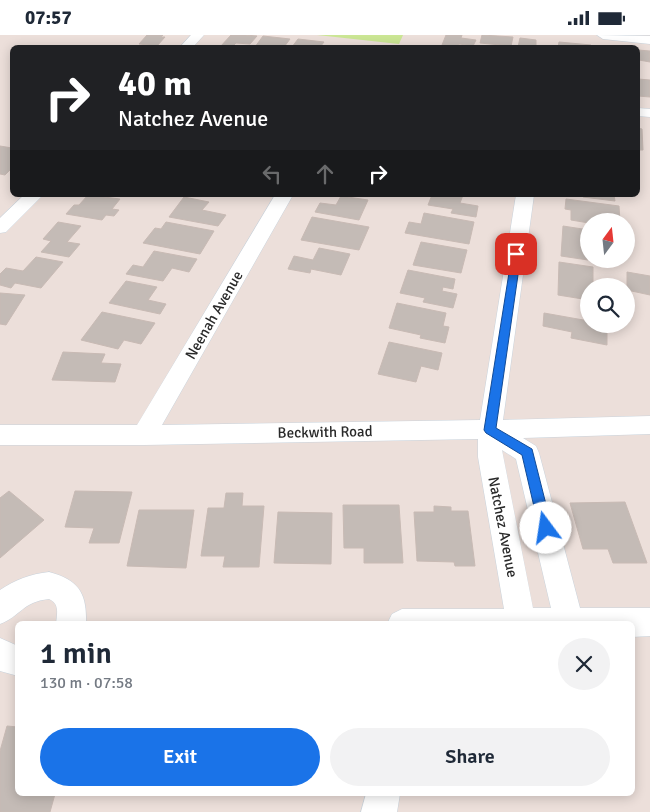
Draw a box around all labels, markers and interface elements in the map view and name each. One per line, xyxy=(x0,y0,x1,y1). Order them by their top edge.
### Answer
text: 07:57 xyxy=(25,6,72,30)
text: 40 m xyxy=(118,62,192,105)
icon: right xyxy=(35,65,100,130)
text: Natchez Avenue xyxy=(118,105,268,132)
icon: left xyxy=(258,160,286,188)
icon: ahead xyxy=(311,160,339,188)
icon: right xyxy=(364,160,392,188)
north arrow xyxy=(580,213,635,267)
map controls xyxy=(580,213,635,333)
pin xyxy=(495,233,537,275)
icon: arrive xyxy=(502,240,530,268)
street label: Neenah Avenue xyxy=(181,267,247,363)
button: search xyxy=(580,278,635,333)
street label: Beckwith Road xyxy=(277,422,373,442)
street label: Natchez Avenue xyxy=(484,475,522,579)
position arrow xyxy=(519,501,571,553)
text: 1 min xyxy=(40,635,112,672)
button: close xyxy=(558,638,610,690)
text: 130 m · 07:58 xyxy=(40,673,133,693)
button: Exit xyxy=(40,728,320,786)
button: Share xyxy=(330,728,610,786)

